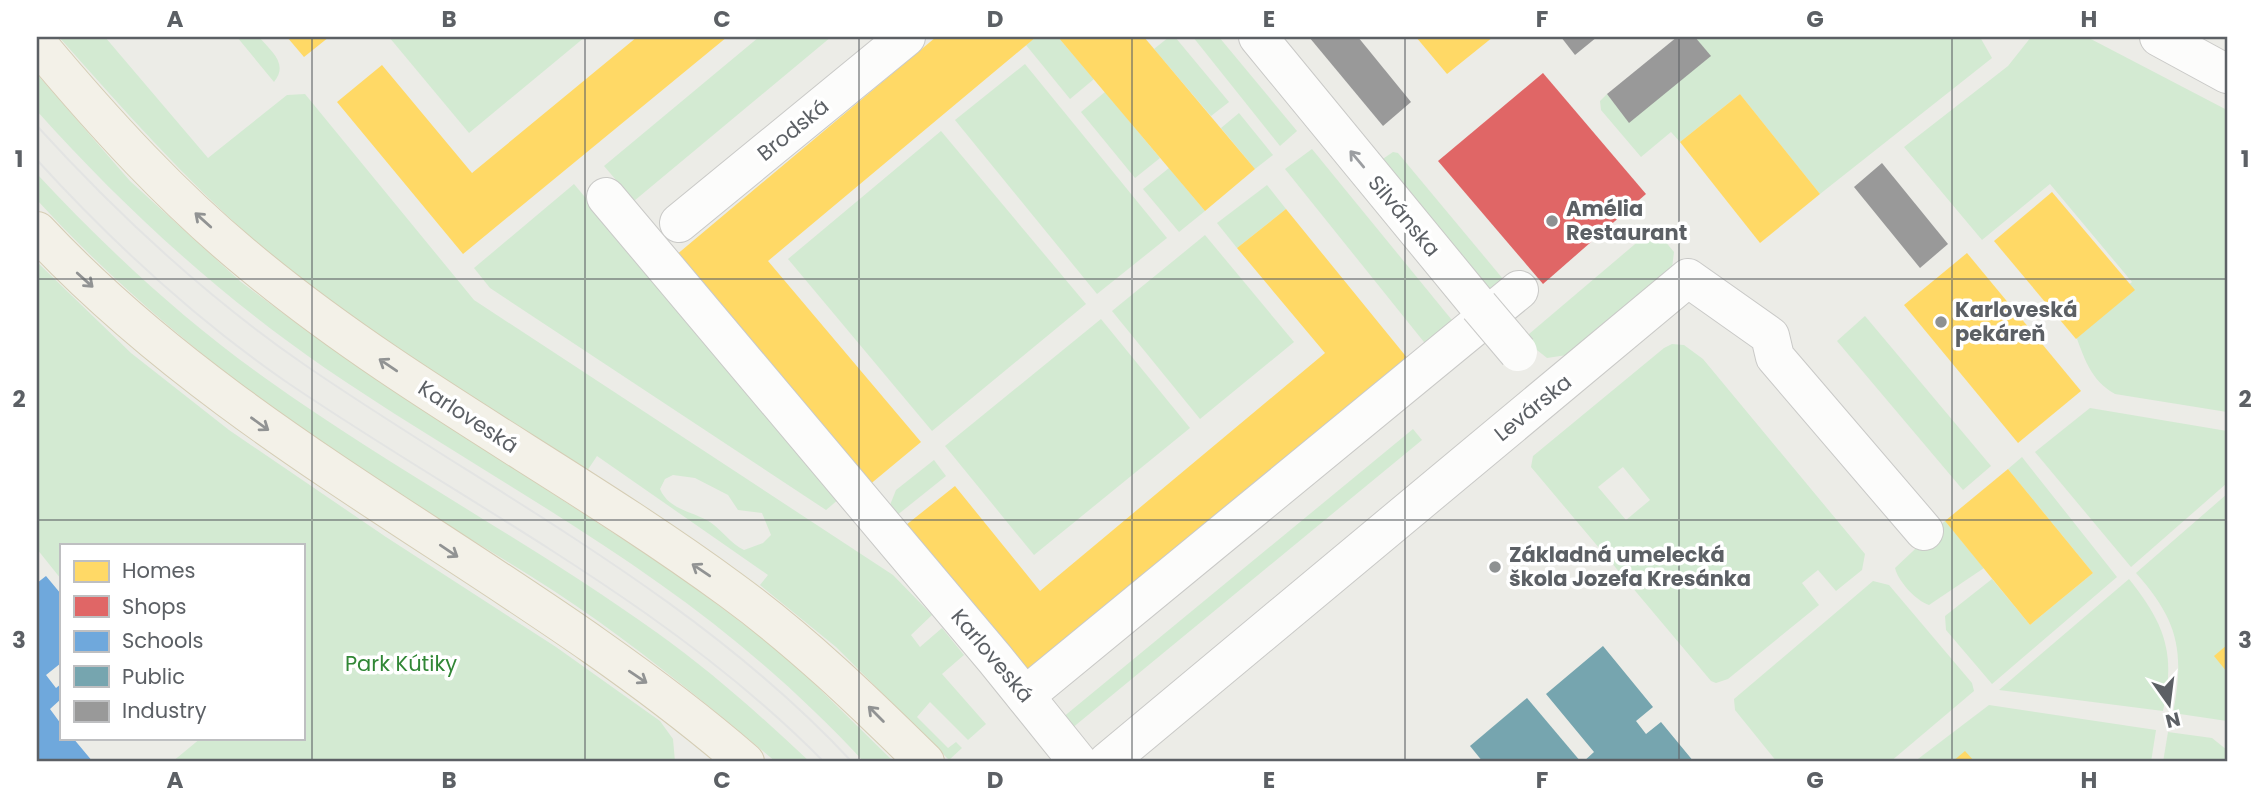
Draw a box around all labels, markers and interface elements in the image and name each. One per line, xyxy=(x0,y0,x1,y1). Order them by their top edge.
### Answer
text: A xyxy=(167,3,184,35)
text: B xyxy=(441,3,457,35)
text: C xyxy=(713,3,731,35)
text: D xyxy=(987,3,1003,35)
text: E xyxy=(1263,3,1275,35)
text: F xyxy=(1536,3,1548,35)
text: G xyxy=(1806,3,1824,35)
text: H xyxy=(2081,3,2097,35)
street label: Brodská xyxy=(751,92,835,167)
text: 1 xyxy=(15,143,23,175)
text: 1 xyxy=(2241,143,2249,175)
one-way arrow xyxy=(1349,151,1364,169)
street label: Silvánska xyxy=(1362,169,1447,263)
place label: Amélia Restaurant xyxy=(1566,194,1687,247)
one-way arrow xyxy=(194,212,212,228)
marker: Amélia Restaurant xyxy=(1544,213,1560,229)
one-way arrow xyxy=(75,271,93,287)
place label: Karloveská pekáreň xyxy=(1955,295,2078,348)
marker: Karloveská pekáreň xyxy=(1933,314,1949,330)
one-way arrow xyxy=(378,358,398,372)
street label: Levárska xyxy=(1488,367,1578,448)
street label: Karloveská xyxy=(413,373,524,460)
text: 2 xyxy=(12,383,26,415)
text: 2 xyxy=(2238,383,2252,415)
one-way arrow xyxy=(250,417,269,431)
place label: Základná umelecká škola Jozefa Kresánka xyxy=(1509,540,1751,593)
legend xyxy=(60,544,304,740)
one-way arrow xyxy=(439,544,458,558)
text: Homes xyxy=(122,556,196,585)
marker: Základná umelecká škola Jozefa Kresánka xyxy=(1487,559,1503,575)
one-way arrow xyxy=(692,562,711,577)
text: Shops xyxy=(122,592,186,621)
street label: Karloveská xyxy=(945,603,1040,709)
text: 3 xyxy=(12,624,26,656)
text: 3 xyxy=(2238,624,2252,656)
text: Schools xyxy=(122,626,204,655)
park label: Park Kútiky xyxy=(345,649,457,678)
text: Public xyxy=(122,662,185,691)
one-way arrow xyxy=(628,670,647,684)
north arrow xyxy=(2134,670,2204,740)
text: Industry xyxy=(122,696,207,725)
text: N xyxy=(2163,705,2183,735)
one-way arrow xyxy=(868,706,885,723)
text: A xyxy=(167,764,184,796)
text: B xyxy=(441,764,457,796)
text: C xyxy=(713,764,731,796)
text: D xyxy=(987,764,1003,796)
text: E xyxy=(1263,764,1275,796)
text: F xyxy=(1536,764,1548,796)
text: G xyxy=(1806,764,1824,796)
text: H xyxy=(2081,764,2097,796)

